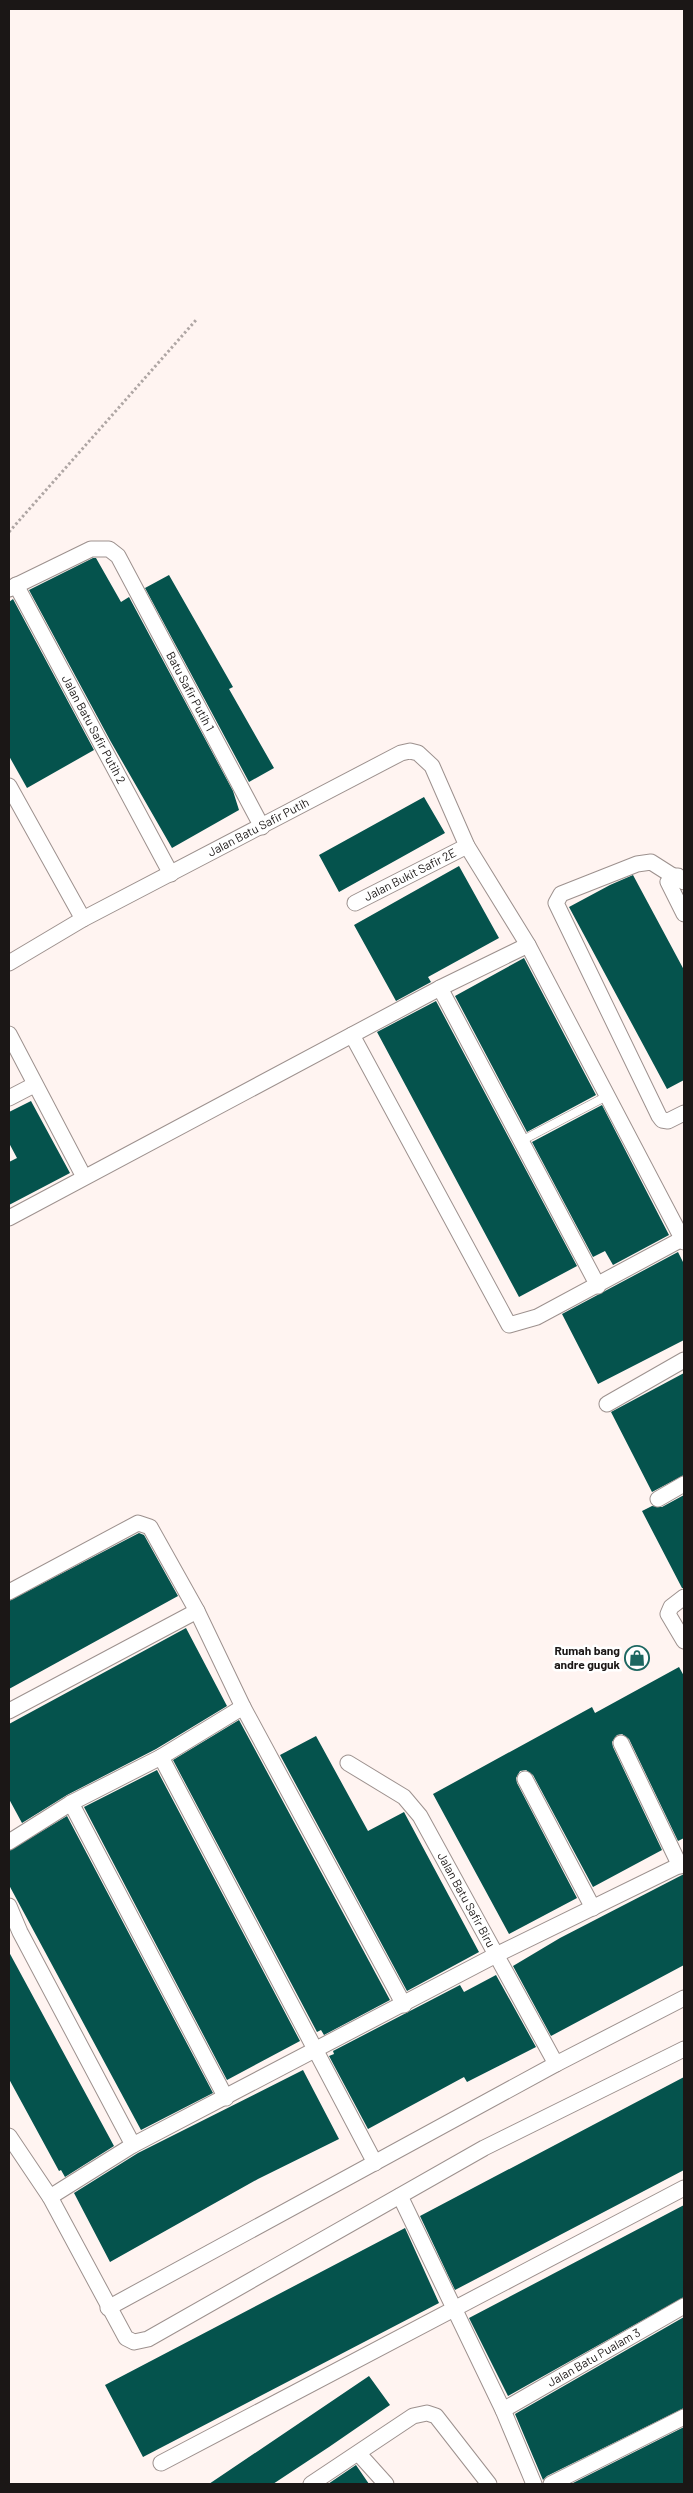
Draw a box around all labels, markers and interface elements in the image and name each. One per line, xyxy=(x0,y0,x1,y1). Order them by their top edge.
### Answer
street label: Batu Safir Putih 1 xyxy=(164,649,218,733)
street label: Jalan Batu Safir Putih 2 xyxy=(60,672,129,786)
street label: Jalan Batu Safir Putih xyxy=(205,794,311,859)
street label: Jalan Bukit Safir 2E xyxy=(361,845,458,903)
place label: Rumah bang andre guguk xyxy=(554,1643,621,1671)
shop icon: Rumah bang andre guguk xyxy=(624,1645,650,1671)
street label: Jalan Batu Safir Biru xyxy=(435,1849,499,1949)
street label: Jalan Batu Pualam 3 xyxy=(545,2325,642,2389)

